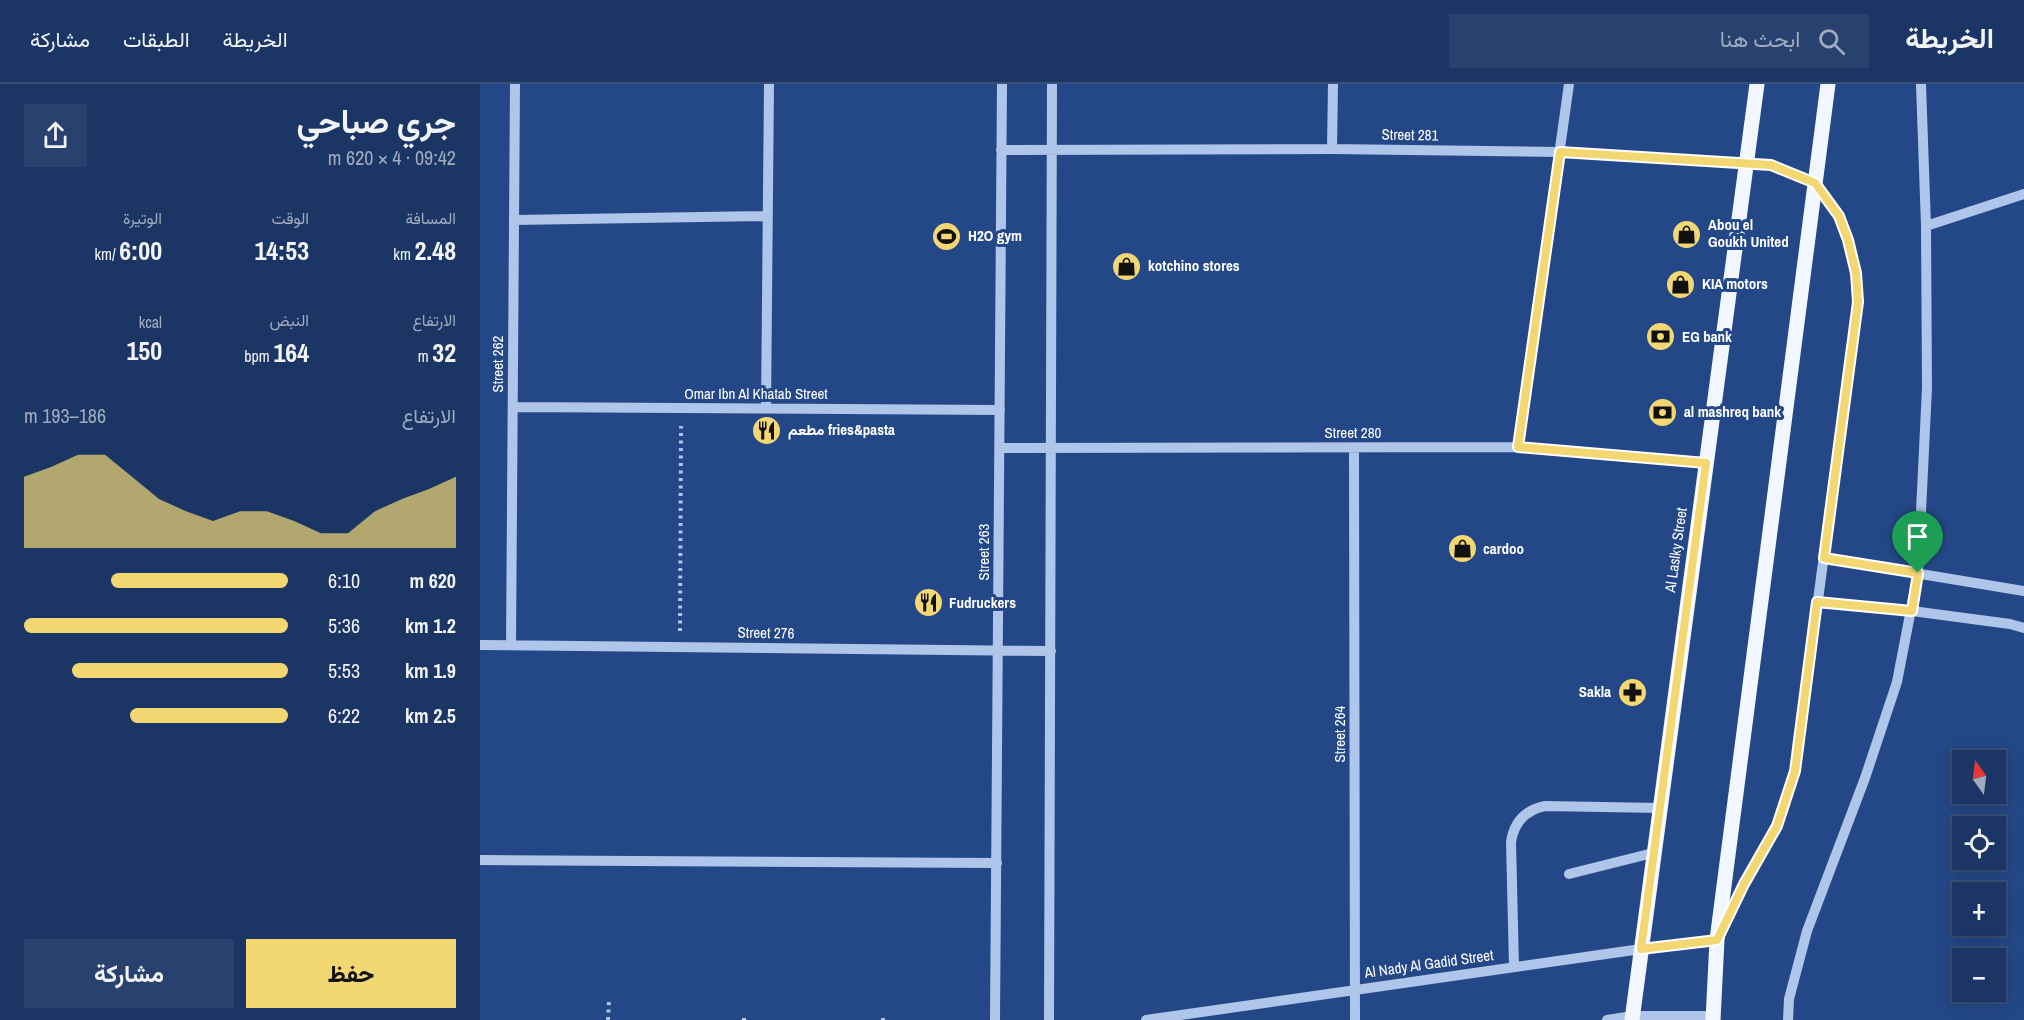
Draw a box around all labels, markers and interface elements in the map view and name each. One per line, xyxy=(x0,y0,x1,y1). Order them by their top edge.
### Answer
search box xyxy=(1449,14,1869,68)
text: الخريطة xyxy=(1905,19,1994,57)
text: ابحث هنا xyxy=(1720,24,1800,54)
text: مشاركة xyxy=(30,25,90,54)
text: الطبقات xyxy=(123,25,190,54)
text: الخريطة xyxy=(223,25,288,54)
icon: search xyxy=(1815,25,1848,58)
text: جري صباحي xyxy=(297,99,456,143)
button: share xyxy=(24,104,87,167)
street label: Street 281 xyxy=(1381,124,1439,145)
text: 09:42 · 4 × 620 m xyxy=(328,144,456,171)
text: الوتيرة xyxy=(123,207,162,229)
text: الوقت xyxy=(271,207,309,229)
text: المسافة xyxy=(405,207,456,229)
place label: Abou el Goukh United xyxy=(1708,214,1789,252)
shop icon: Abou el Goukh United xyxy=(1671,218,1703,250)
sports icon: H2O gym xyxy=(931,220,963,252)
place label: H2O gym xyxy=(968,225,1022,246)
text: 6:00 xyxy=(119,233,162,268)
text: 14:53 xyxy=(254,233,309,268)
text: 2.48 xyxy=(415,233,456,268)
text: /km xyxy=(95,243,119,265)
text: km xyxy=(393,243,415,265)
shop icon: kotchino stores xyxy=(1111,250,1143,282)
place label: kotchino stores xyxy=(1148,255,1240,276)
shop icon: KIA motors xyxy=(1665,268,1697,300)
place label: KIA motors xyxy=(1702,273,1768,294)
text: النبض xyxy=(269,309,309,331)
text: الارتفاع xyxy=(413,309,456,331)
text: kcal xyxy=(139,311,162,333)
bank icon: EG bank xyxy=(1645,321,1677,353)
place label: EG bank xyxy=(1682,326,1732,347)
text: 150 xyxy=(126,333,162,368)
text: 164 xyxy=(273,335,309,370)
text: 32 xyxy=(432,335,456,370)
street label: Street 262 xyxy=(487,335,508,392)
text: bpm xyxy=(244,345,273,367)
text: m xyxy=(418,345,432,367)
street label: Omar Ibn Al Khatab Street xyxy=(684,383,828,404)
bank icon: al mashreq bank xyxy=(1647,396,1679,428)
place label: al mashreq bank xyxy=(1684,401,1781,422)
text: 186–193 m xyxy=(24,402,106,429)
text: الارتفاع xyxy=(402,402,456,429)
restaurant icon: مطعم fries&pasta xyxy=(751,414,783,446)
place label: مطعم fries&pasta xyxy=(788,419,895,440)
street label: Street 280 xyxy=(1325,422,1382,443)
street label: Al Laslky Street xyxy=(1659,506,1692,595)
pin xyxy=(1892,511,1943,573)
icon: arrive xyxy=(1901,520,1934,553)
street label: Street 263 xyxy=(973,523,994,580)
shop icon: cardoo xyxy=(1446,533,1478,565)
place label: cardoo xyxy=(1483,538,1524,559)
text: 6:10 xyxy=(328,567,360,594)
text: 620 m xyxy=(409,567,456,594)
restaurant icon: Fudruckers xyxy=(912,587,944,619)
place label: Fudruckers xyxy=(949,592,1016,613)
text: 5:36 xyxy=(328,612,360,639)
text: 1.2 km xyxy=(405,612,456,639)
street label: Street 276 xyxy=(737,622,795,643)
text: 5:53 xyxy=(328,657,360,684)
text: 1.9 km xyxy=(405,657,456,684)
pharmacy icon: Sakla xyxy=(1616,676,1648,708)
place label: Sakla xyxy=(1579,681,1611,702)
text: 6:22 xyxy=(328,702,360,729)
text: 2.5 km xyxy=(405,702,456,729)
street label: Street 264 xyxy=(1329,705,1350,762)
north arrow xyxy=(1952,750,2006,804)
map controls xyxy=(1952,750,2006,1002)
button: locate xyxy=(1952,816,2006,870)
button: + xyxy=(1952,882,2006,936)
button: مشاركة xyxy=(24,939,234,1008)
button: حفظ xyxy=(246,939,456,1008)
street label: Al Nady Al Gadid Street xyxy=(1362,944,1495,983)
button: − xyxy=(1952,948,2006,1002)

